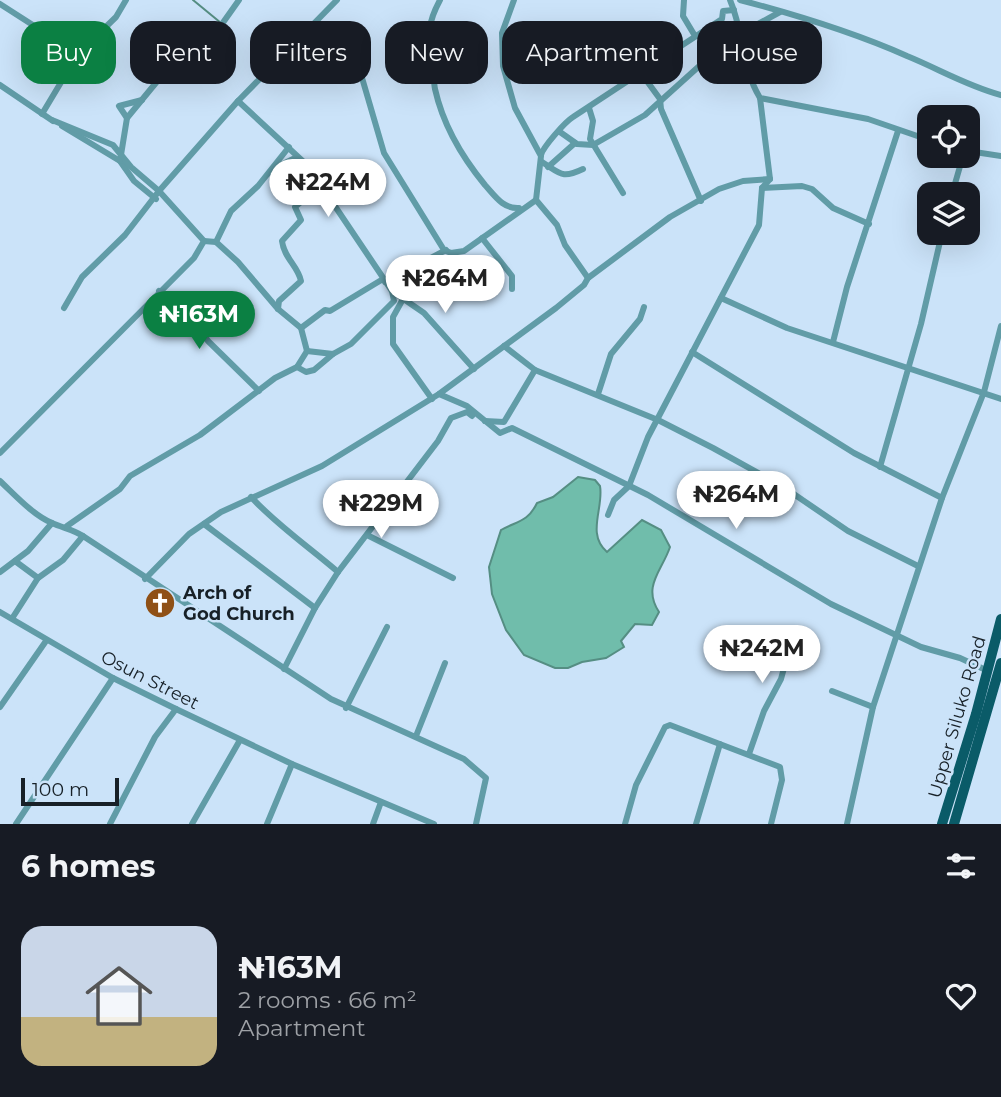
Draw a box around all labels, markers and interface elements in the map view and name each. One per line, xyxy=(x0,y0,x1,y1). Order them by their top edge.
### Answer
chip: Buy xyxy=(21,21,116,84)
chip: Rent xyxy=(130,21,236,84)
chip: Filters xyxy=(250,21,371,84)
chip: New xyxy=(385,21,488,84)
chip: Apartment xyxy=(502,21,683,84)
chip: House xyxy=(697,21,822,84)
map controls xyxy=(917,105,980,245)
button: locate xyxy=(917,105,980,168)
pin: ₦224M xyxy=(279,160,377,219)
text: ₦224M xyxy=(285,168,371,196)
button: layers xyxy=(917,182,980,245)
pin: ₦264M xyxy=(396,256,494,315)
text: ₦264M xyxy=(402,264,488,292)
pin: ₦163M xyxy=(150,292,248,351)
text: ₦163M xyxy=(159,300,239,328)
pin: ₦264M xyxy=(687,472,785,531)
pin: ₦229M xyxy=(332,480,430,540)
text: ₦264M xyxy=(693,480,779,508)
text: ₦229M xyxy=(339,489,423,517)
place label: Arch of God Church xyxy=(182,582,295,625)
church icon: Arch of God Church xyxy=(143,586,177,620)
pin: ₦242M xyxy=(713,626,811,685)
street label: Upper Siluko Road xyxy=(923,633,991,801)
text: ₦242M xyxy=(719,634,805,662)
street label: Osun Street xyxy=(97,646,203,714)
scale bar xyxy=(21,775,119,807)
text: 100 m xyxy=(32,778,89,801)
icon: filters xyxy=(942,847,980,885)
text: 6 homes xyxy=(21,848,156,885)
text: ₦163M xyxy=(238,949,342,986)
icon: home xyxy=(77,954,161,1038)
icon: heart xyxy=(942,977,980,1015)
text: 2 rooms · 66 m² xyxy=(238,986,417,1014)
text: Apartment xyxy=(238,1014,366,1042)

